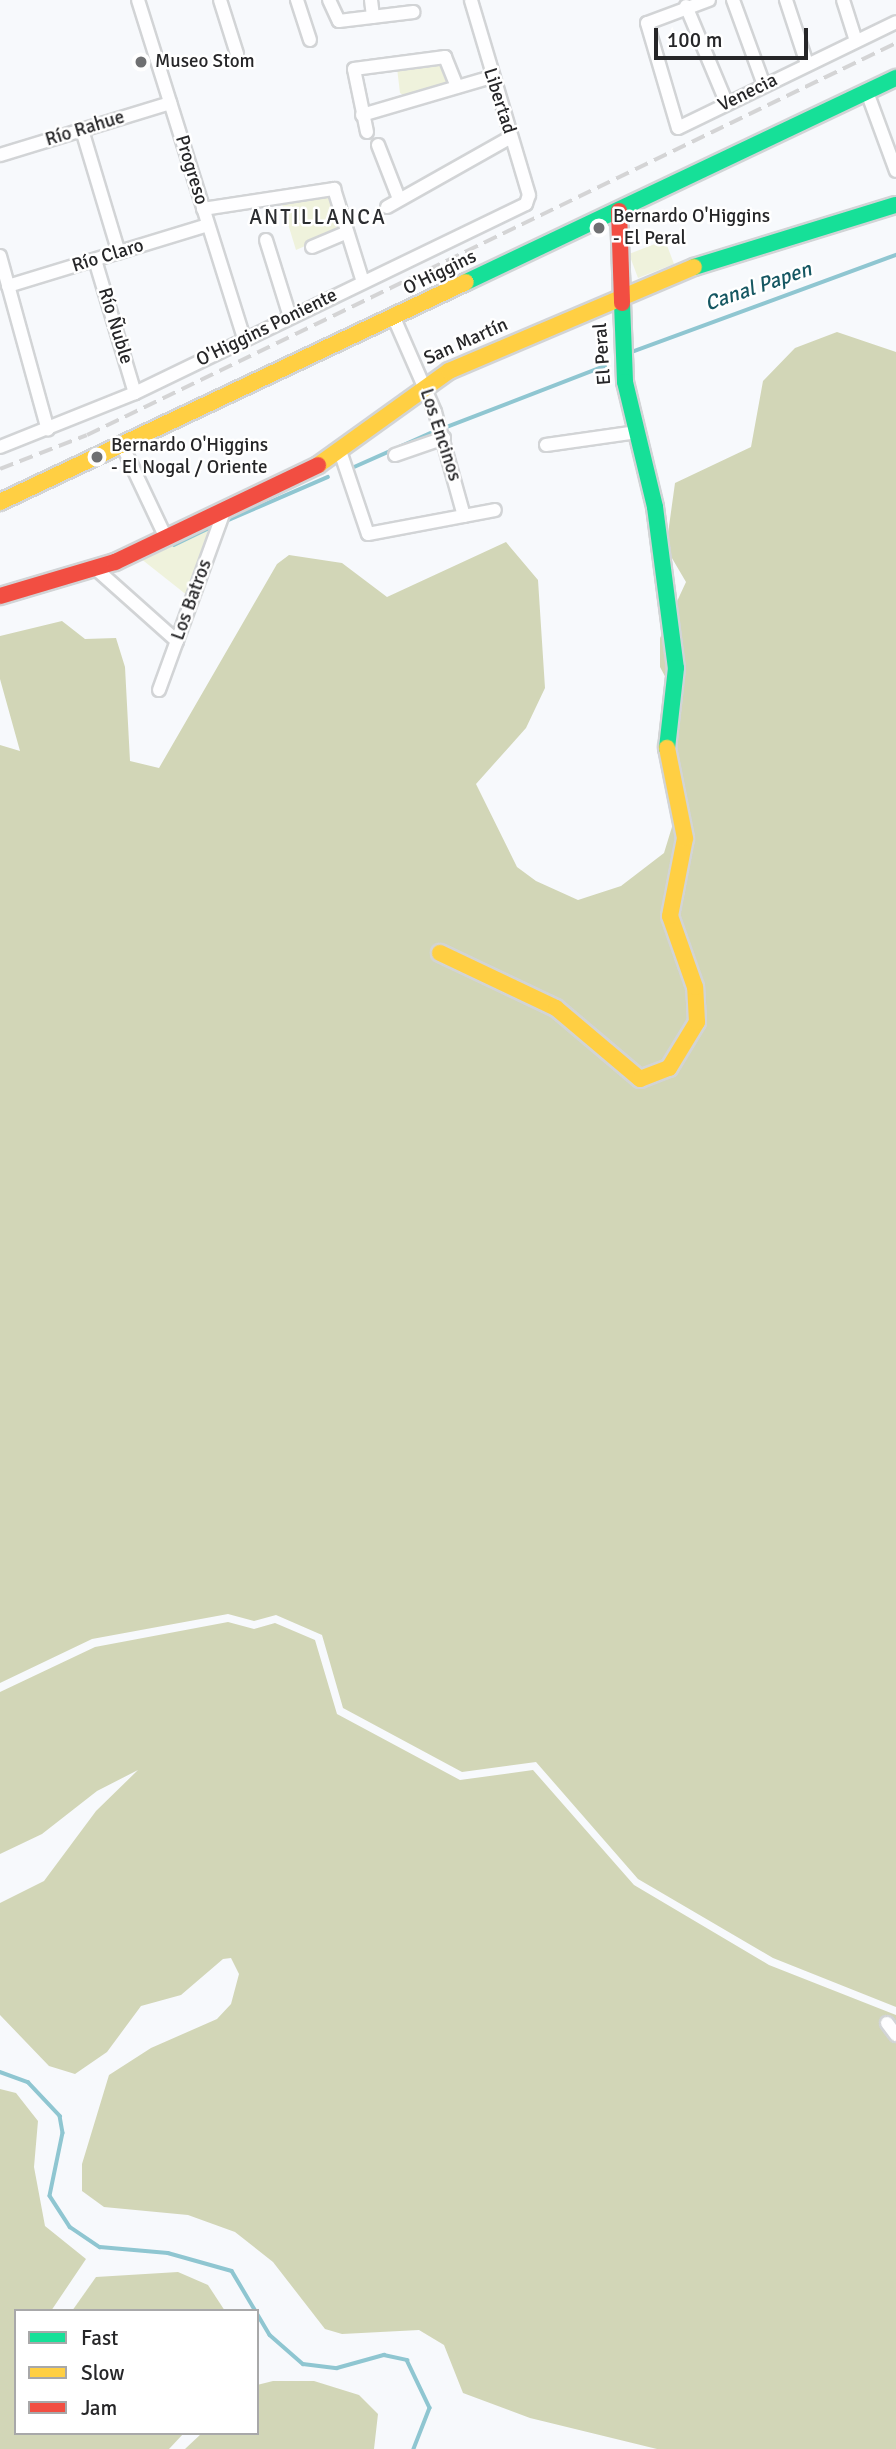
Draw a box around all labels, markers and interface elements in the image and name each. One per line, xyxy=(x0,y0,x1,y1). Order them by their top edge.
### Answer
scale bar xyxy=(658,14,812,58)
text: 100 m xyxy=(667,27,722,53)
place label: Museo Stom xyxy=(155,51,255,73)
marker: Museo Stom xyxy=(133,54,149,70)
street label: Libertad xyxy=(478,65,520,137)
street label: Venecia xyxy=(715,69,781,117)
street label: Río Rahue xyxy=(43,106,127,152)
street label: Progreso xyxy=(170,133,212,207)
district label: ANTILLANCA xyxy=(250,204,386,230)
place label: Bernardo O'Higgins - El Peral xyxy=(613,206,770,250)
marker: Bernardo O'Higgins - El Peral xyxy=(591,220,607,236)
street label: Río Claro xyxy=(69,234,147,278)
street label: O'Higgins xyxy=(400,246,480,300)
water label: Canal Papen xyxy=(701,256,815,316)
street label: O'Higgins Poniente xyxy=(193,284,341,372)
street label: Río Ñuble xyxy=(93,285,137,367)
street label: San Martín xyxy=(421,313,511,371)
street label: El Peral xyxy=(589,322,617,386)
street label: Los Encinos xyxy=(414,386,466,484)
place label: Bernardo O'Higgins - El Nogal / Oriente xyxy=(111,435,268,479)
marker: Bernardo O'Higgins - El Nogal / Oriente xyxy=(89,449,105,465)
street label: Los Batros xyxy=(167,557,217,643)
legend xyxy=(14,2309,259,2435)
text: Fast xyxy=(81,2325,118,2351)
text: Slow xyxy=(81,2360,125,2386)
text: Jam xyxy=(81,2395,117,2421)

